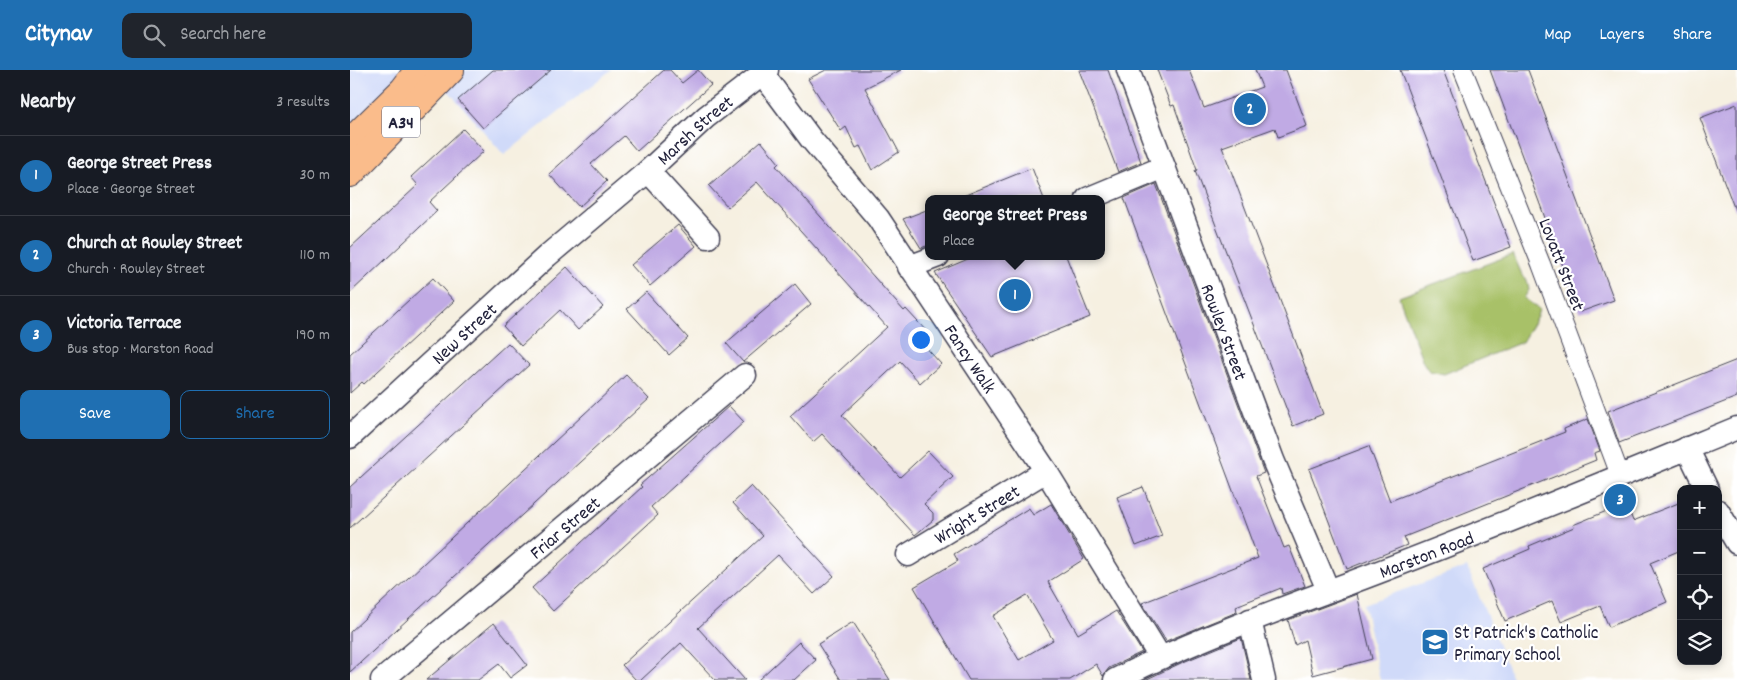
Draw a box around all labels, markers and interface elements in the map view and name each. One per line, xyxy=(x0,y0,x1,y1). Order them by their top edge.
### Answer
search box xyxy=(122,13,472,58)
text: Citynav xyxy=(25,18,92,52)
icon: search xyxy=(140,21,168,49)
text: Search here xyxy=(180,22,266,49)
text: Map xyxy=(1544,23,1571,48)
text: Layers xyxy=(1599,23,1645,48)
text: Share xyxy=(1673,23,1712,48)
text: Nearby xyxy=(20,88,75,118)
pin: 2 xyxy=(1234,90,1266,128)
text: 3 results xyxy=(276,91,330,114)
street label: Marsh Street xyxy=(652,91,740,173)
road number: A34 xyxy=(382,106,420,138)
text: George Street Press xyxy=(67,151,212,178)
text: 1 xyxy=(34,164,38,187)
text: 30 m xyxy=(300,164,330,187)
text: Place · George Street xyxy=(67,178,195,201)
popup xyxy=(925,195,1105,260)
text: George Street Press xyxy=(942,203,1088,230)
street label: Lovatt Street xyxy=(1530,215,1590,316)
text: Place xyxy=(942,230,975,253)
text: Church at Rowley Street xyxy=(67,231,242,258)
text: 2 xyxy=(33,244,40,267)
text: 110 m xyxy=(300,244,330,267)
text: Church · Rowley Street xyxy=(67,258,205,281)
pin: 1 xyxy=(999,276,1031,314)
street label: Rowley Street xyxy=(1192,281,1252,385)
street label: New Street xyxy=(427,298,505,373)
text: Victoria Terrace xyxy=(67,311,181,338)
street label: Fancy Walk xyxy=(935,320,1001,400)
text: 3 xyxy=(32,324,40,347)
text: 190 m xyxy=(296,324,330,347)
your location xyxy=(908,327,934,353)
text: Bus stop · Marston Road xyxy=(67,338,214,361)
button: Save xyxy=(20,390,170,439)
button: Share xyxy=(180,390,330,439)
street label: Wright Street xyxy=(930,480,1026,553)
pin: 3 xyxy=(1604,481,1636,519)
map controls xyxy=(1677,485,1722,665)
button: + xyxy=(1677,485,1722,530)
street label: Friar Street xyxy=(525,492,608,567)
street label: Marston Road xyxy=(1376,526,1479,588)
button: − xyxy=(1677,530,1722,575)
button: locate xyxy=(1677,575,1722,620)
button: layers xyxy=(1677,620,1722,665)
place label: St Patrick's Catholic Primary School xyxy=(1454,621,1598,670)
school or university icon: St Patrick's Catholic Primary School xyxy=(1420,627,1450,657)

